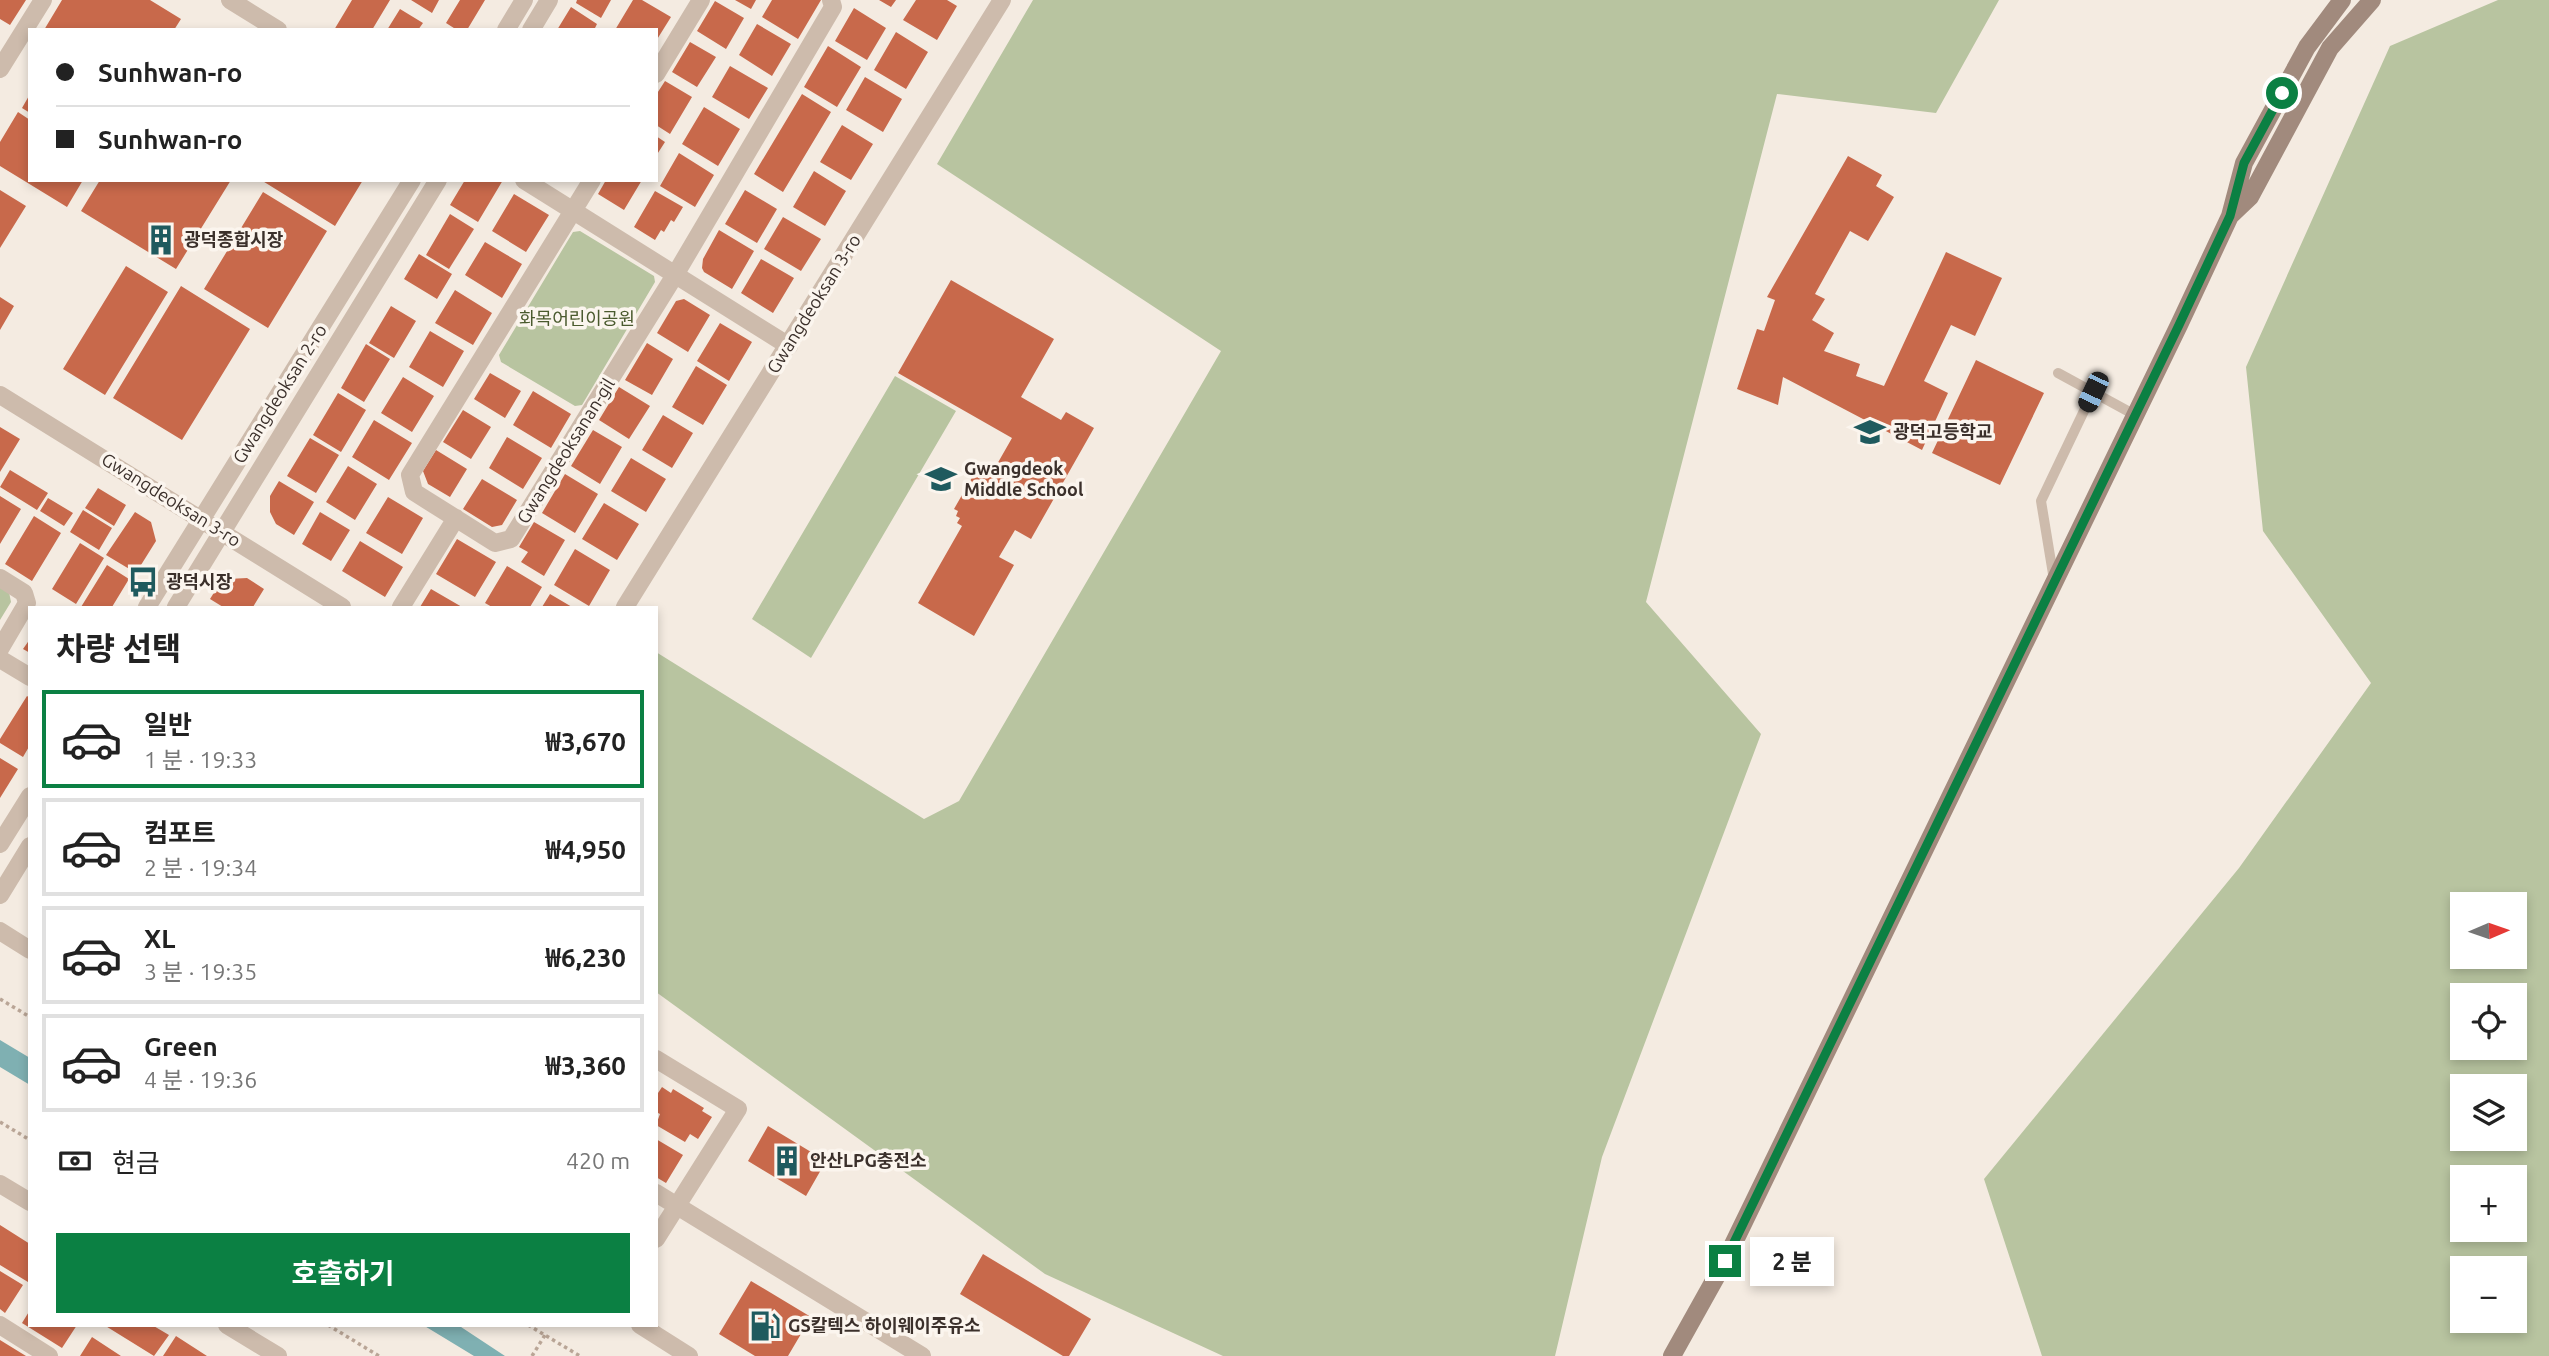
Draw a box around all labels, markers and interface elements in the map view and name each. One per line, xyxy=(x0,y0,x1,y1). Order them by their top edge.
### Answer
text: Sunhwan-ro xyxy=(98,58,242,87)
route start xyxy=(2266,77,2298,109)
text: Sunhwan-ro xyxy=(98,125,242,154)
building icon: 광덕종합시장 xyxy=(144,223,178,257)
place label: 광덕종합시장 xyxy=(184,229,284,249)
street label: Gwangdeoksan 3-ro xyxy=(762,230,864,377)
park label: 화목어린이공원 xyxy=(519,308,635,328)
street label: Gwangdeoksan 2-ro xyxy=(228,320,330,467)
car xyxy=(2075,369,2112,415)
street label: Gwangdeoksanan-gil xyxy=(512,374,618,527)
school or university icon: 광덕고등학교 xyxy=(1853,415,1887,449)
place label: 광덕고등학교 xyxy=(1893,421,1992,441)
street label: Gwangdeoksan 3-ro xyxy=(98,448,245,550)
place label: Gwangdeok Middle School xyxy=(964,458,1084,499)
school or university icon: Gwangdeok Middle School xyxy=(924,462,958,496)
bus stop icon: 광덕시장 xyxy=(126,565,160,599)
place label: 광덕시장 xyxy=(166,571,233,591)
text: 차량 선택 xyxy=(56,630,181,666)
icon: car xyxy=(60,708,123,771)
text: 일반 xyxy=(144,710,192,739)
text: ₩3,670 xyxy=(546,727,626,756)
text: 1 분 · 19:33 xyxy=(144,747,257,772)
icon: car xyxy=(60,816,123,879)
text: 컴포트 xyxy=(144,818,216,847)
text: ₩4,950 xyxy=(546,835,626,864)
text: 2 분 · 19:34 xyxy=(144,855,257,880)
north arrow xyxy=(2450,892,2527,970)
map controls xyxy=(2450,892,2527,1333)
icon: car xyxy=(60,924,123,987)
text: XL xyxy=(144,924,175,953)
text: ₩6,230 xyxy=(546,943,626,972)
text: 3 분 · 19:35 xyxy=(144,959,257,984)
button: locate xyxy=(2450,983,2527,1060)
icon: car xyxy=(60,1032,123,1095)
text: Green xyxy=(144,1032,218,1061)
text: ₩3,360 xyxy=(546,1051,626,1080)
text: 4 분 · 19:36 xyxy=(144,1067,257,1092)
button: layers xyxy=(2450,1074,2527,1151)
icon: cash xyxy=(56,1142,94,1180)
building icon: 안산LPG충전소 xyxy=(770,1144,804,1178)
text: 현금 xyxy=(112,1148,160,1177)
text: 420 m xyxy=(566,1148,630,1173)
place label: 안산LPG충전소 xyxy=(810,1150,927,1170)
button: + xyxy=(2450,1165,2527,1242)
button: 호출하기 xyxy=(56,1233,630,1313)
callout: 2 분 xyxy=(1750,1236,1834,1286)
route end xyxy=(1709,1245,1741,1277)
text: 2 분 xyxy=(1772,1249,1812,1274)
button: − xyxy=(2450,1256,2527,1333)
fuel station icon: GS칼텍스 하이웨이주유소 xyxy=(748,1309,782,1343)
place label: GS칼텍스 하이웨이주유소 xyxy=(788,1315,981,1335)

